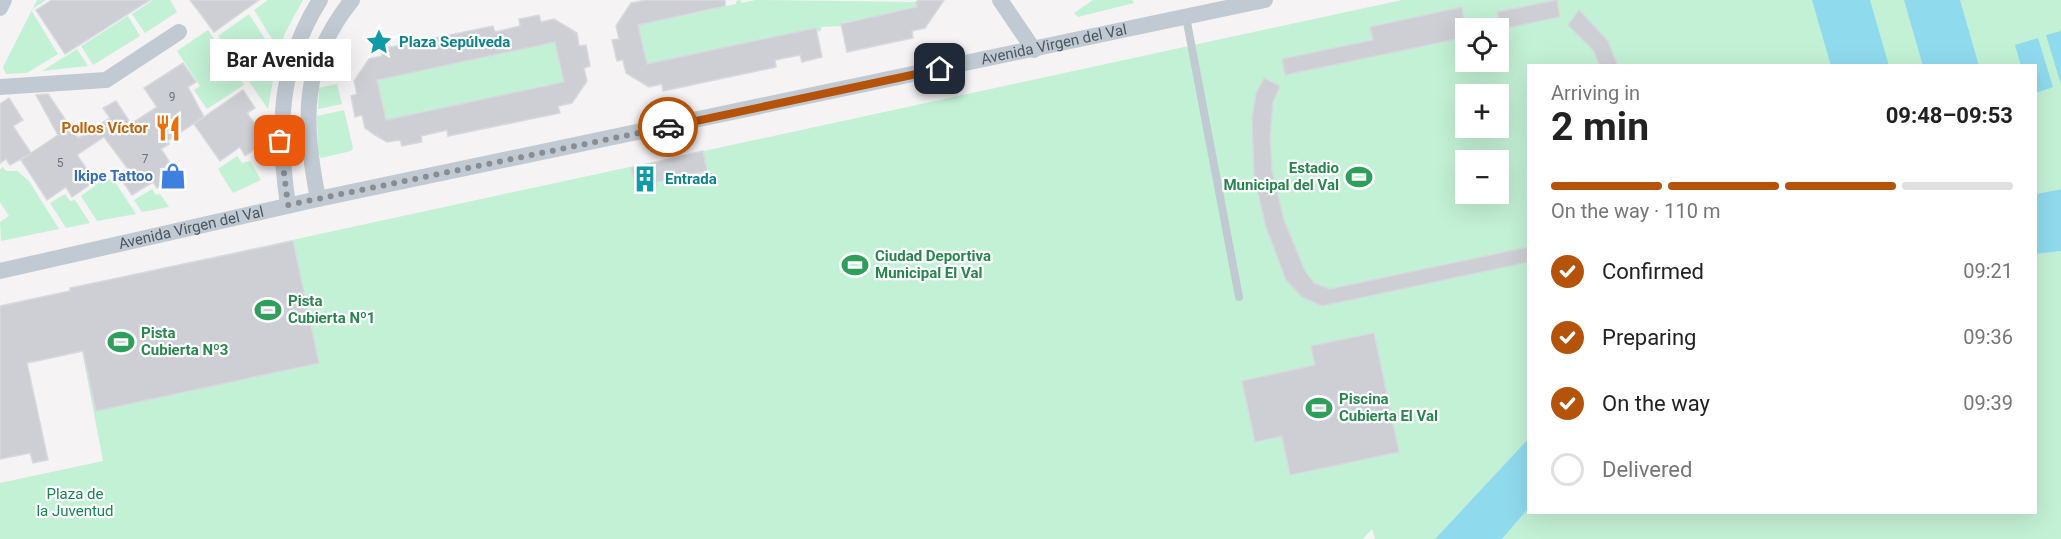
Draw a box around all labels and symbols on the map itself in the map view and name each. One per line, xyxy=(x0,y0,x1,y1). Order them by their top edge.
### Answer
street label: Avenida Virgen del Val xyxy=(979,20,1128,68)
place icon: Plaza Sepúlveda xyxy=(364,27,394,57)
place label: Plaza Sepúlveda xyxy=(399,33,510,51)
callout: Bar Avenida xyxy=(210,39,350,81)
pin xyxy=(914,43,965,94)
house number: 9 xyxy=(169,90,175,104)
courier xyxy=(638,97,698,157)
restaurant icon: Pollos Víctor xyxy=(153,113,183,143)
pin xyxy=(254,115,305,166)
place label: Pollos Víctor xyxy=(62,119,148,137)
house number: 7 xyxy=(142,152,149,166)
house number: 5 xyxy=(57,156,64,170)
place label: Estadio Municipal del Val xyxy=(1223,159,1339,194)
shop icon: Ikipe Tattoo xyxy=(158,161,188,191)
sports icon: Estadio Municipal del Val xyxy=(1344,162,1374,192)
building icon: Entrada xyxy=(630,164,660,194)
place label: Ikipe Tattoo xyxy=(74,167,153,185)
place label: Entrada xyxy=(665,170,717,188)
street label: Avenida Virgen del Val xyxy=(117,203,266,253)
place label: Ciudad Deportiva Municipal El Val xyxy=(875,247,991,282)
sports icon: Ciudad Deportiva Municipal El Val xyxy=(840,250,870,280)
place label: Pista Cubierta Nº1 xyxy=(288,292,375,327)
sports icon: Pista Cubierta Nº1 xyxy=(253,295,283,325)
place label: Pista Cubierta Nº3 xyxy=(141,324,228,359)
sports icon: Pista Cubierta Nº3 xyxy=(106,327,136,357)
place label: Piscina Cubierta El Val xyxy=(1339,390,1438,425)
sports icon: Piscina Cubierta El Val xyxy=(1304,393,1334,423)
park label: Plaza de la Juventud xyxy=(36,485,114,520)

